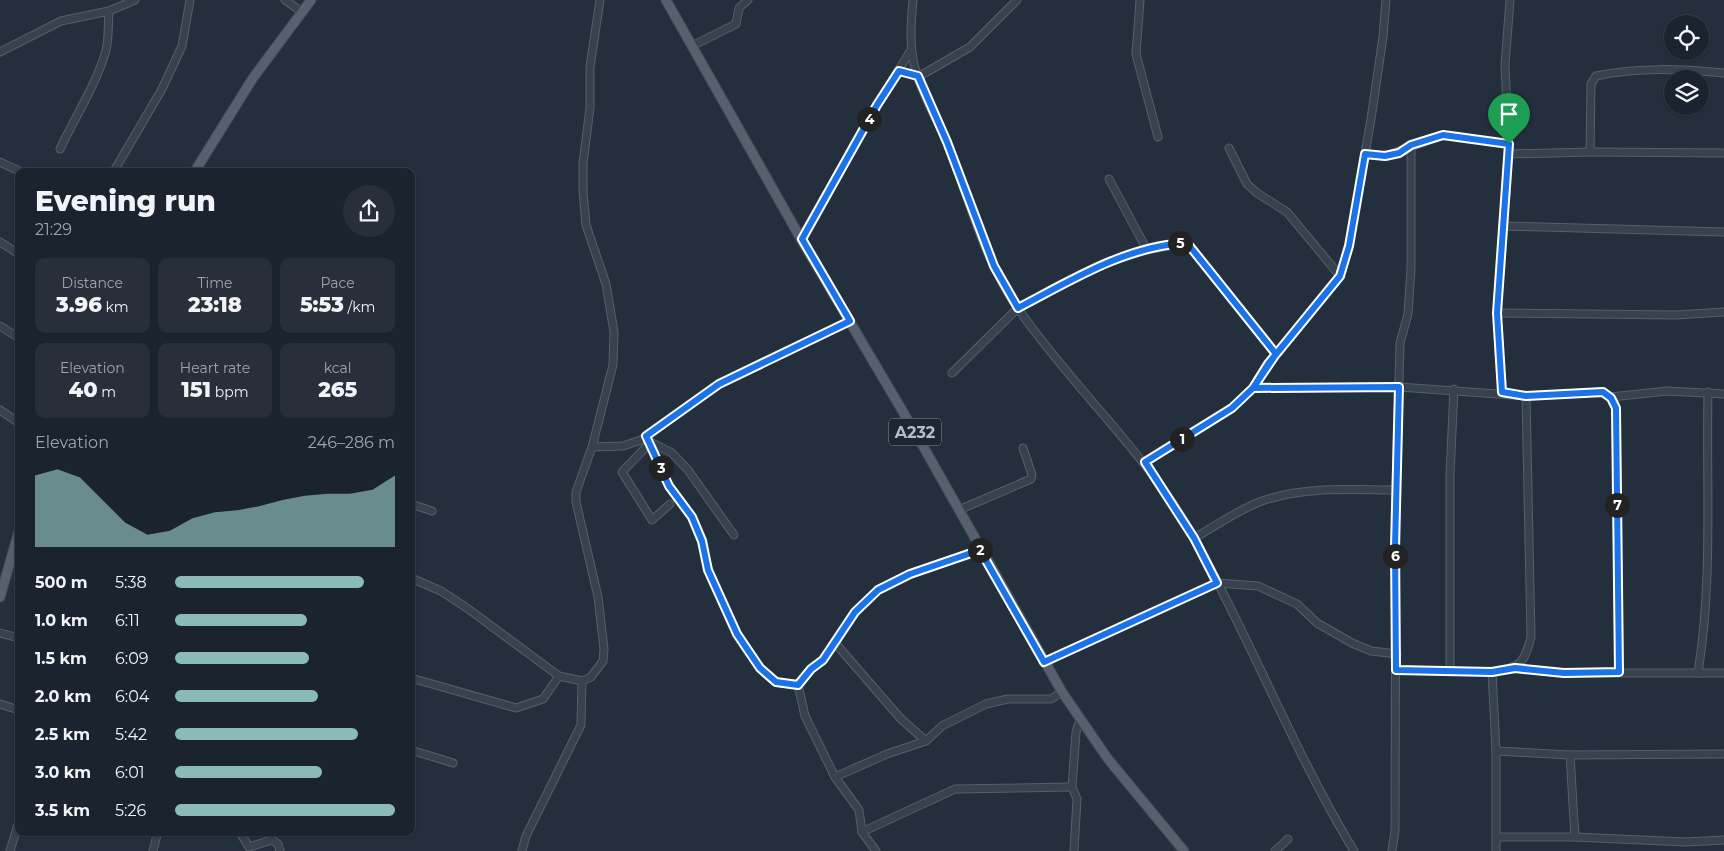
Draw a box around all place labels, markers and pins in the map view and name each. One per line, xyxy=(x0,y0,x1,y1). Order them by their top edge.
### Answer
pin xyxy=(1488,93,1530,144)
pin: 4 xyxy=(856,106,882,132)
pin: 5 xyxy=(1168,230,1192,256)
pin: 1 xyxy=(1170,426,1194,452)
pin: 3 xyxy=(648,456,674,480)
pin: 7 xyxy=(1604,492,1630,518)
pin: 2 xyxy=(968,538,992,562)
pin: 6 xyxy=(1382,544,1408,568)

